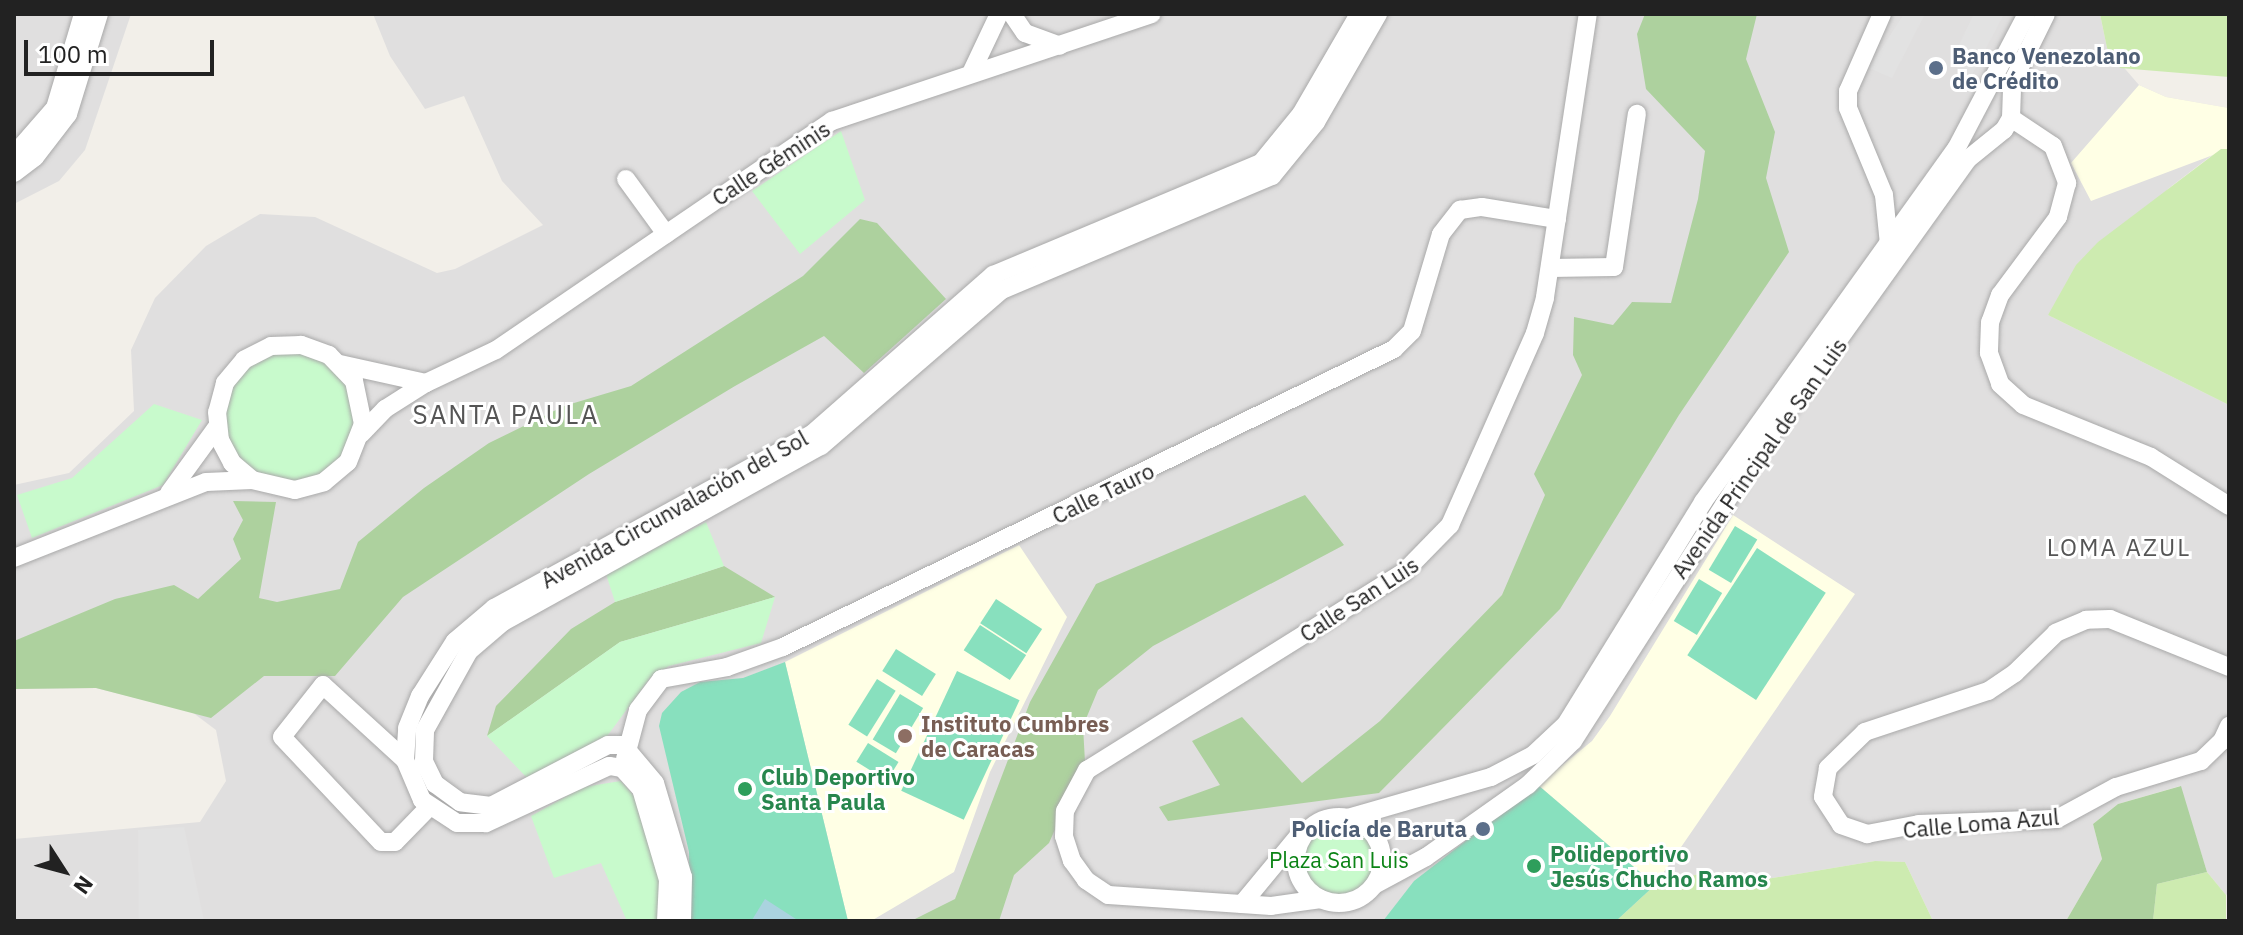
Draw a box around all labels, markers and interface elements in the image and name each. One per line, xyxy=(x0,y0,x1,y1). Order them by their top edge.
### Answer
scale bar xyxy=(28,24,218,74)
text: 100 m xyxy=(38,38,108,70)
place label: Banco Venezolano de Crédito xyxy=(1952,42,2141,94)
marker: Banco Venezolano de Crédito xyxy=(1927,59,1945,77)
street label: Calle Géminis xyxy=(707,115,835,211)
street label: Avenida Principal de San Luis xyxy=(1666,333,1852,583)
district label: SANTA PAULA xyxy=(413,399,599,431)
street label: Avenida Circunvalación del Sol xyxy=(536,425,812,593)
street label: Calle Tauro xyxy=(1048,457,1158,529)
district label: LOMA AZUL xyxy=(2047,534,2191,562)
street label: Calle San Luis xyxy=(1295,551,1423,647)
place label: Instituto Cumbres de Caracas xyxy=(921,710,1109,762)
marker: Instituto Cumbres de Caracas xyxy=(896,727,914,745)
place label: Club Deportivo Santa Paula xyxy=(761,763,915,814)
marker: Club Deportivo Santa Paula xyxy=(736,780,754,798)
street label: Calle Loma Azul xyxy=(1902,803,2060,843)
place label: Policía de Baruta xyxy=(1291,816,1467,842)
marker: Policía de Baruta xyxy=(1474,820,1492,838)
north arrow xyxy=(24,831,104,911)
place label: Polideportivo Jesús Chucho Ramos xyxy=(1550,840,1768,892)
park label: Plaza San Luis xyxy=(1269,847,1409,873)
marker: Polideportivo Jesús Chucho Ramos xyxy=(1525,857,1543,875)
text: N xyxy=(67,870,100,900)

